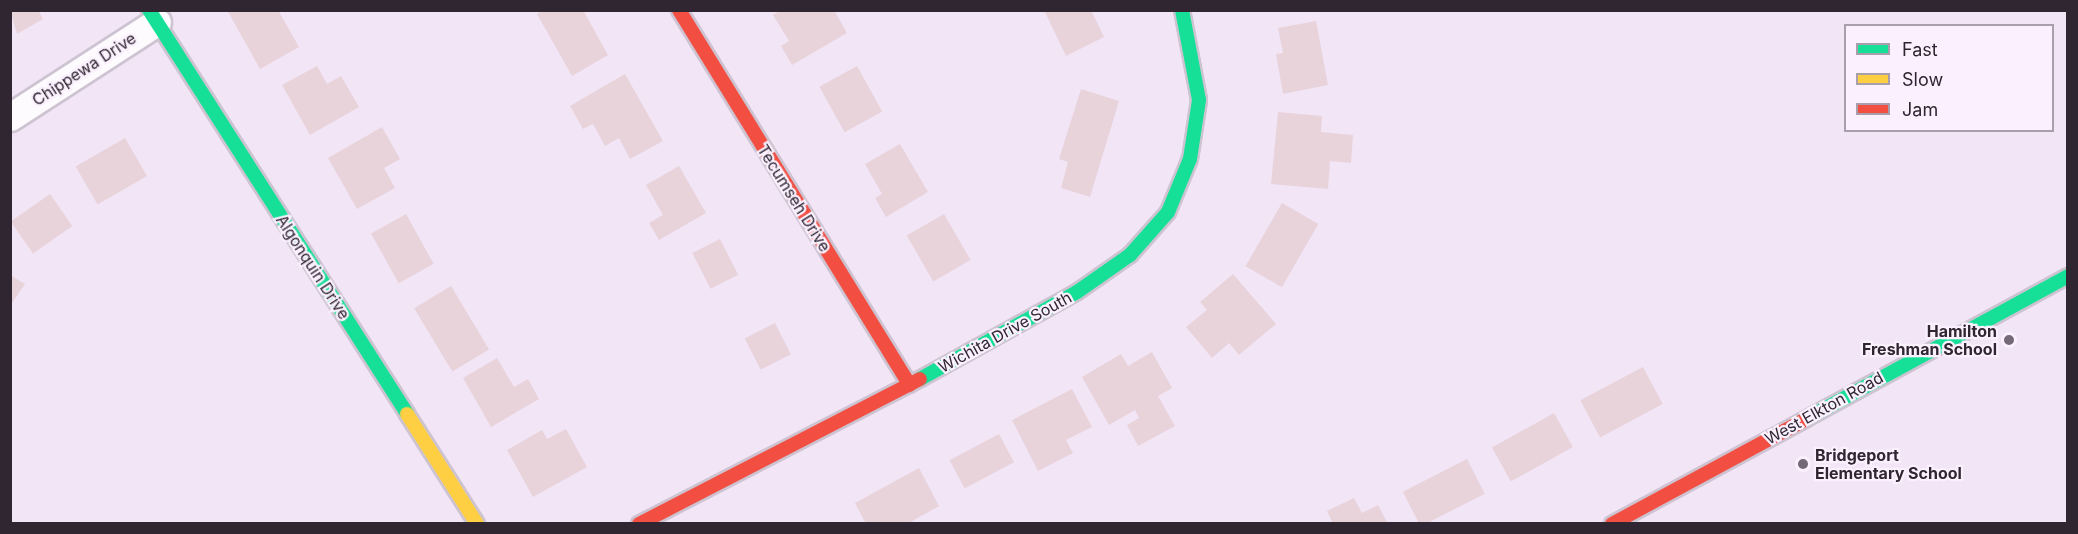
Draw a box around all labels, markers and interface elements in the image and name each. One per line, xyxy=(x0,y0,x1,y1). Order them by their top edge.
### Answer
legend xyxy=(1844,24,2054,132)
street label: Chippewa Drive xyxy=(28,28,140,110)
text: Fast xyxy=(1902,39,1938,60)
text: Slow xyxy=(1902,69,1943,90)
text: Jam xyxy=(1902,99,1938,120)
street label: Tecumseh Drive xyxy=(753,141,835,255)
street label: Algonquin Drive xyxy=(272,211,354,323)
street label: Wichita Drive South xyxy=(935,287,1075,377)
place label: Hamilton Freshman School xyxy=(1862,321,1997,359)
marker: Hamilton Freshman School xyxy=(2002,333,2016,347)
street label: West Elkton Road xyxy=(1762,368,1886,448)
place label: Bridgeport Elementary School xyxy=(1815,445,1962,483)
marker: Bridgeport Elementary School xyxy=(1796,457,1810,471)

